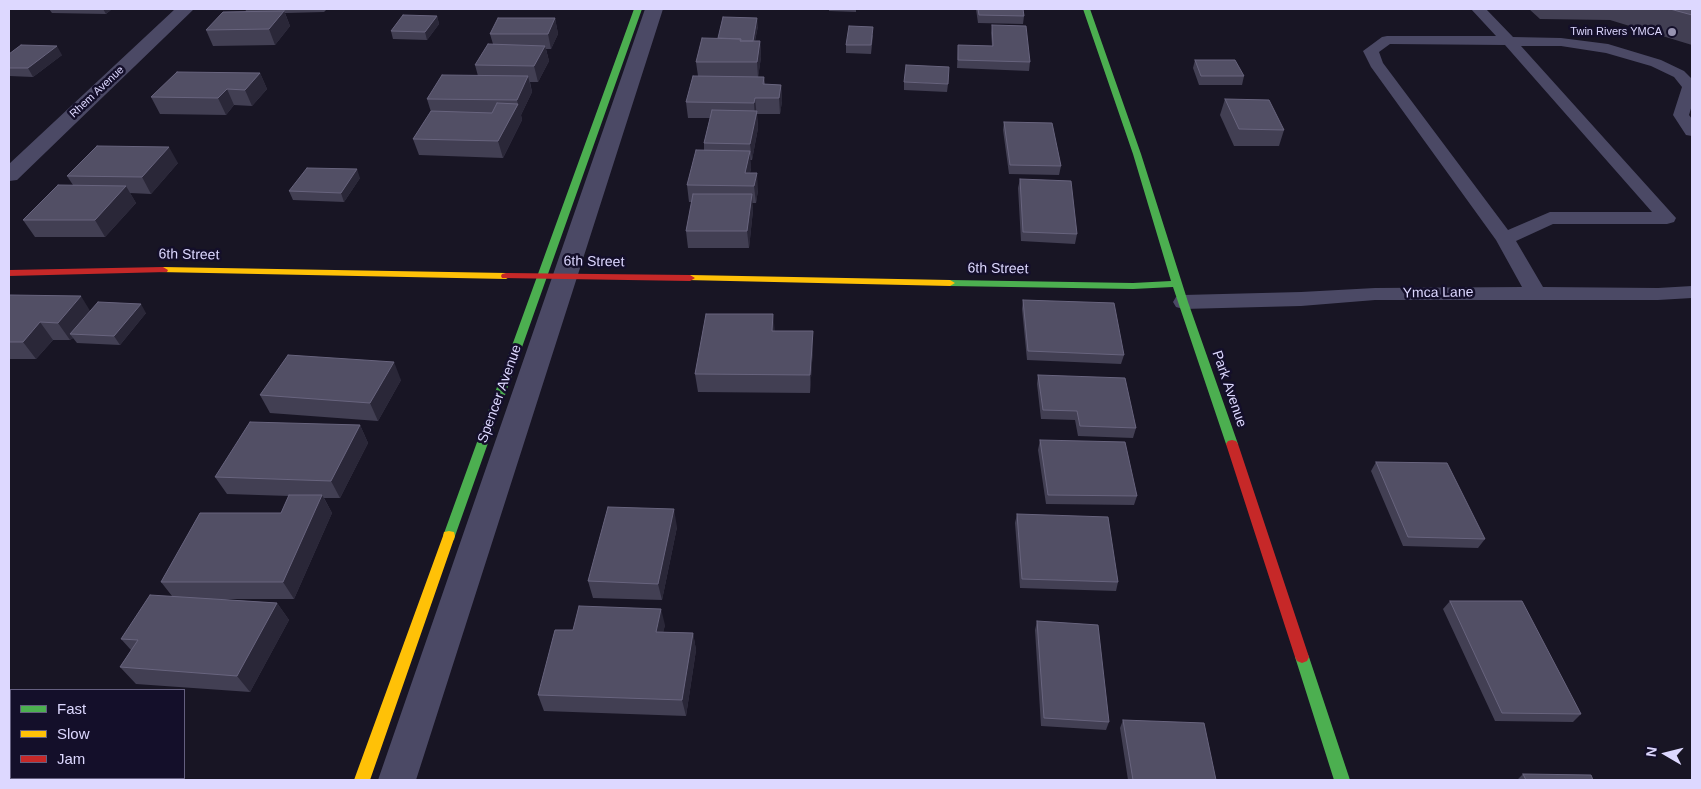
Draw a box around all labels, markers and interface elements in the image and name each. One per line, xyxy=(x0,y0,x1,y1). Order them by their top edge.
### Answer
place label: Twin Rivers YMCA xyxy=(1570,25,1662,39)
marker: Twin Rivers YMCA xyxy=(1666,26,1678,38)
street label: Rhem Avenue xyxy=(67,63,127,121)
street label: 6th Street xyxy=(159,246,219,264)
street label: 6th Street xyxy=(564,253,624,271)
street label: 6th Street xyxy=(968,260,1028,278)
street label: Ymca Lane xyxy=(1402,284,1474,302)
street label: Spencer Avenue xyxy=(474,343,526,445)
street label: Park Avenue xyxy=(1208,348,1250,430)
legend xyxy=(10,689,185,779)
text: Fast xyxy=(57,700,86,717)
text: Slow xyxy=(57,725,90,742)
north arrow xyxy=(1641,729,1691,779)
text: N xyxy=(1643,746,1660,758)
text: Jam xyxy=(57,750,85,767)

